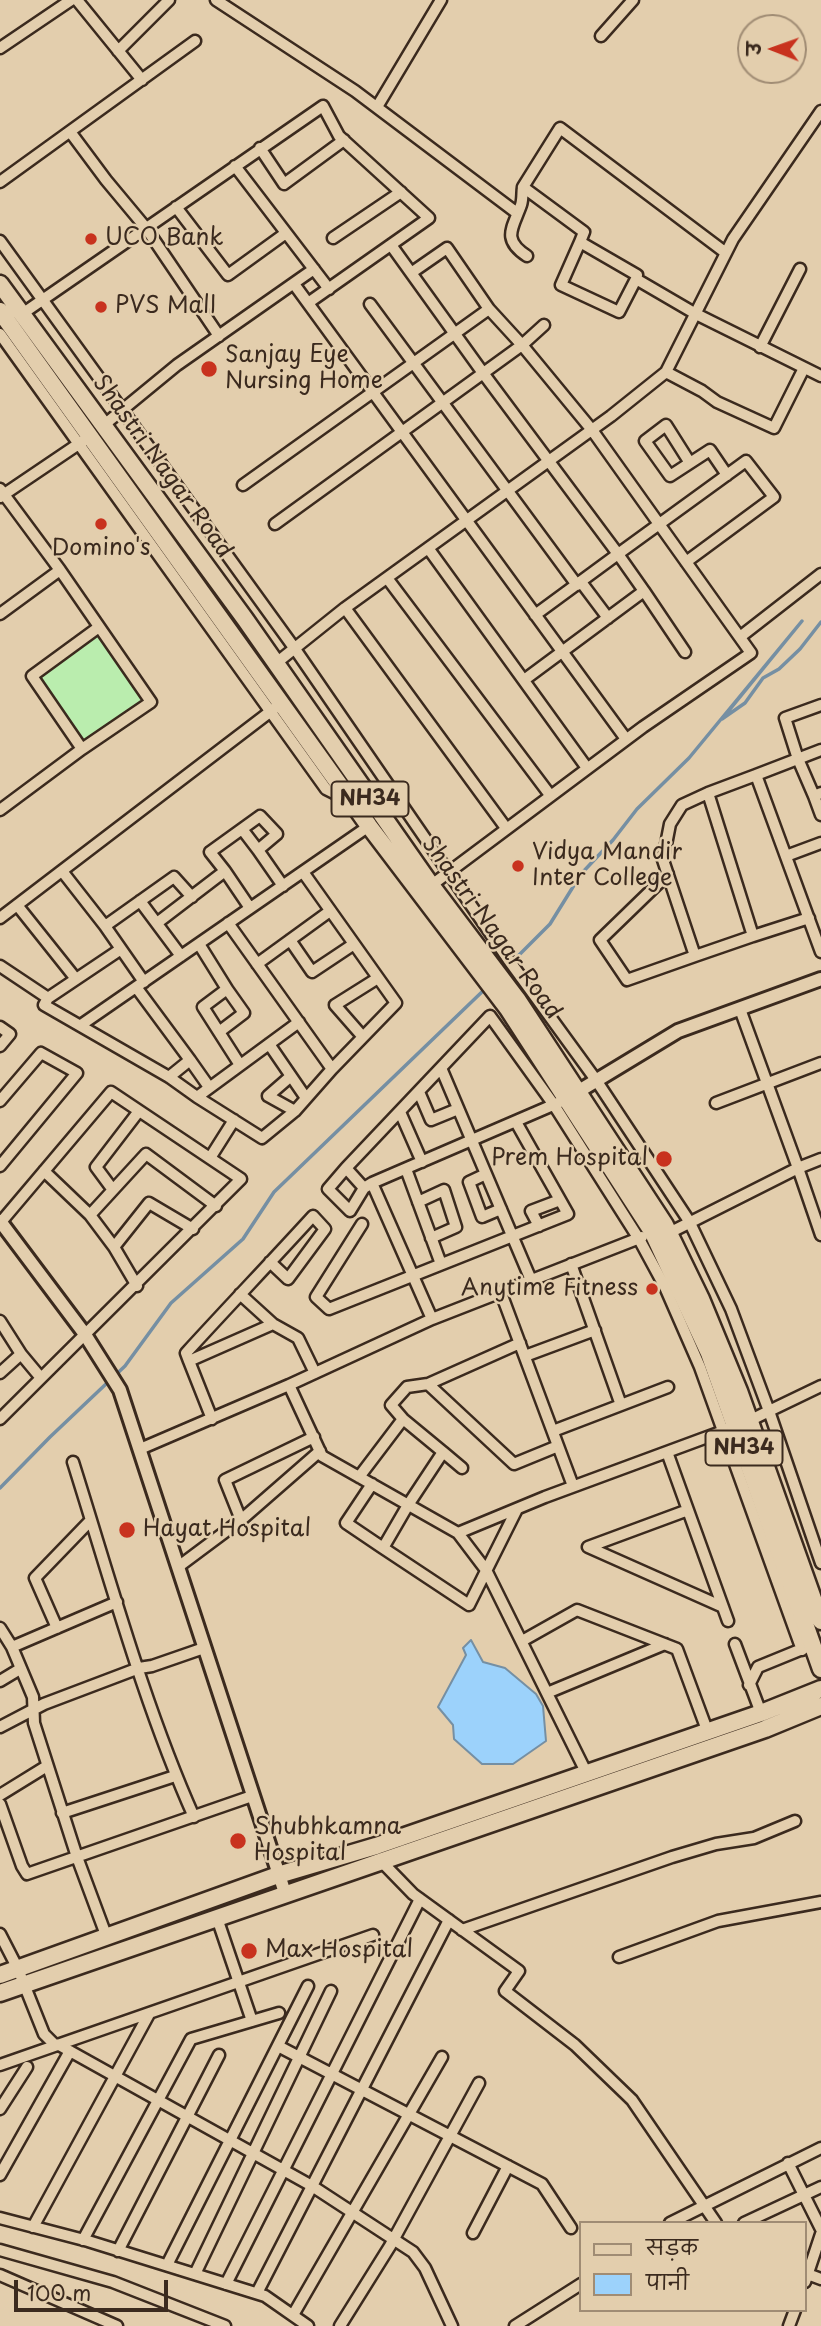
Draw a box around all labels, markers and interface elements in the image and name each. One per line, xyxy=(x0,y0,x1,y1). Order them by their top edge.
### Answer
north arrow xyxy=(737,14,807,84)
text: उ xyxy=(739,42,767,55)
place label: UCO Bank xyxy=(105,225,223,253)
marker: UCO Bank xyxy=(83,231,99,247)
place label: PVS Mall xyxy=(115,293,216,321)
marker: PVS Mall xyxy=(93,299,109,315)
place label: Sanjay Eye Nursing Home xyxy=(225,342,383,396)
marker: Sanjay Eye Nursing Home xyxy=(199,359,219,379)
street label: Shastri Nagar Road xyxy=(86,370,238,564)
marker: Domino's xyxy=(93,516,109,532)
place label: Domino's xyxy=(52,535,150,563)
road number: NH34 xyxy=(332,782,408,816)
street label: Shastri Nagar Road xyxy=(415,831,567,1025)
place label: Vidya Mandir Inter College xyxy=(532,839,682,893)
marker: Vidya Mandir Inter College xyxy=(510,858,526,874)
place label: Prem Hospital xyxy=(491,1145,648,1173)
marker: Prem Hospital xyxy=(654,1149,674,1169)
place label: Anytime Fitness xyxy=(461,1275,638,1303)
marker: Anytime Fitness xyxy=(644,1281,660,1297)
road number: NH34 xyxy=(706,1430,782,1466)
place label: Hayat Hospital xyxy=(143,1516,311,1544)
marker: Hayat Hospital xyxy=(117,1520,137,1540)
place label: Shubhkamna Hospital xyxy=(254,1814,401,1868)
marker: Shubhkamna Hospital xyxy=(228,1831,248,1851)
place label: Max Hospital xyxy=(265,1937,413,1965)
marker: Max Hospital xyxy=(239,1941,259,1961)
legend xyxy=(580,2221,807,2312)
text: सड़क xyxy=(646,2230,698,2262)
text: पानी xyxy=(646,2265,689,2297)
scale bar xyxy=(18,2266,172,2310)
text: 100 m xyxy=(27,2276,91,2308)

